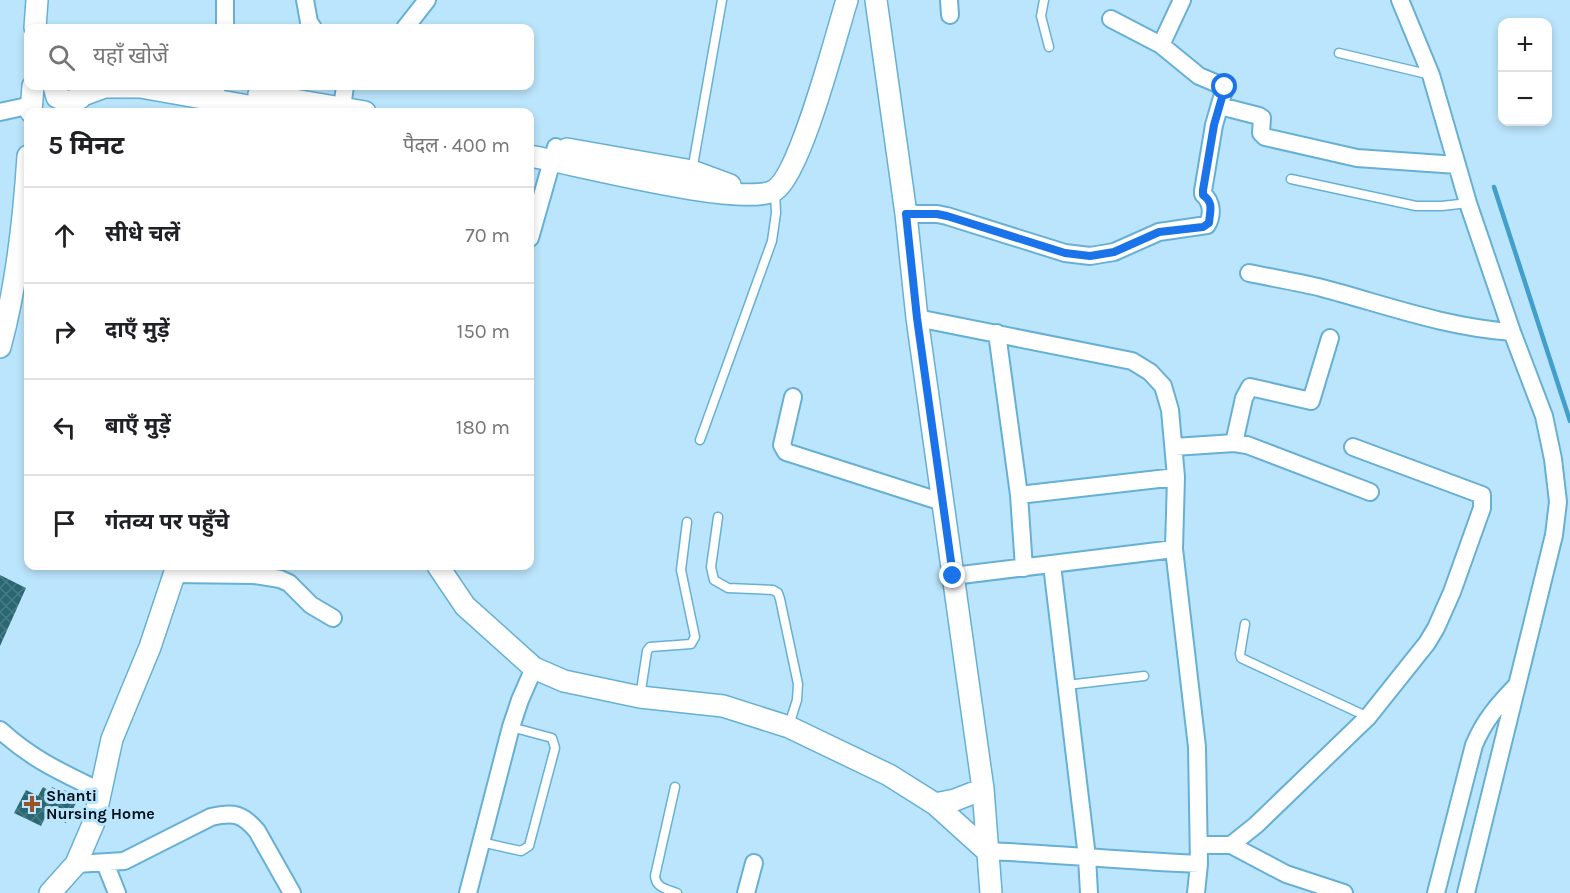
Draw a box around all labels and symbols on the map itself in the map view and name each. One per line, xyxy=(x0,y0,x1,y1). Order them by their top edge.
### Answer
route start xyxy=(1211,73,1237,99)
route end xyxy=(939,562,965,588)
place label: Shanti Nursing Home xyxy=(46,786,155,823)
marker: Shanti Nursing Home xyxy=(23,795,41,813)

